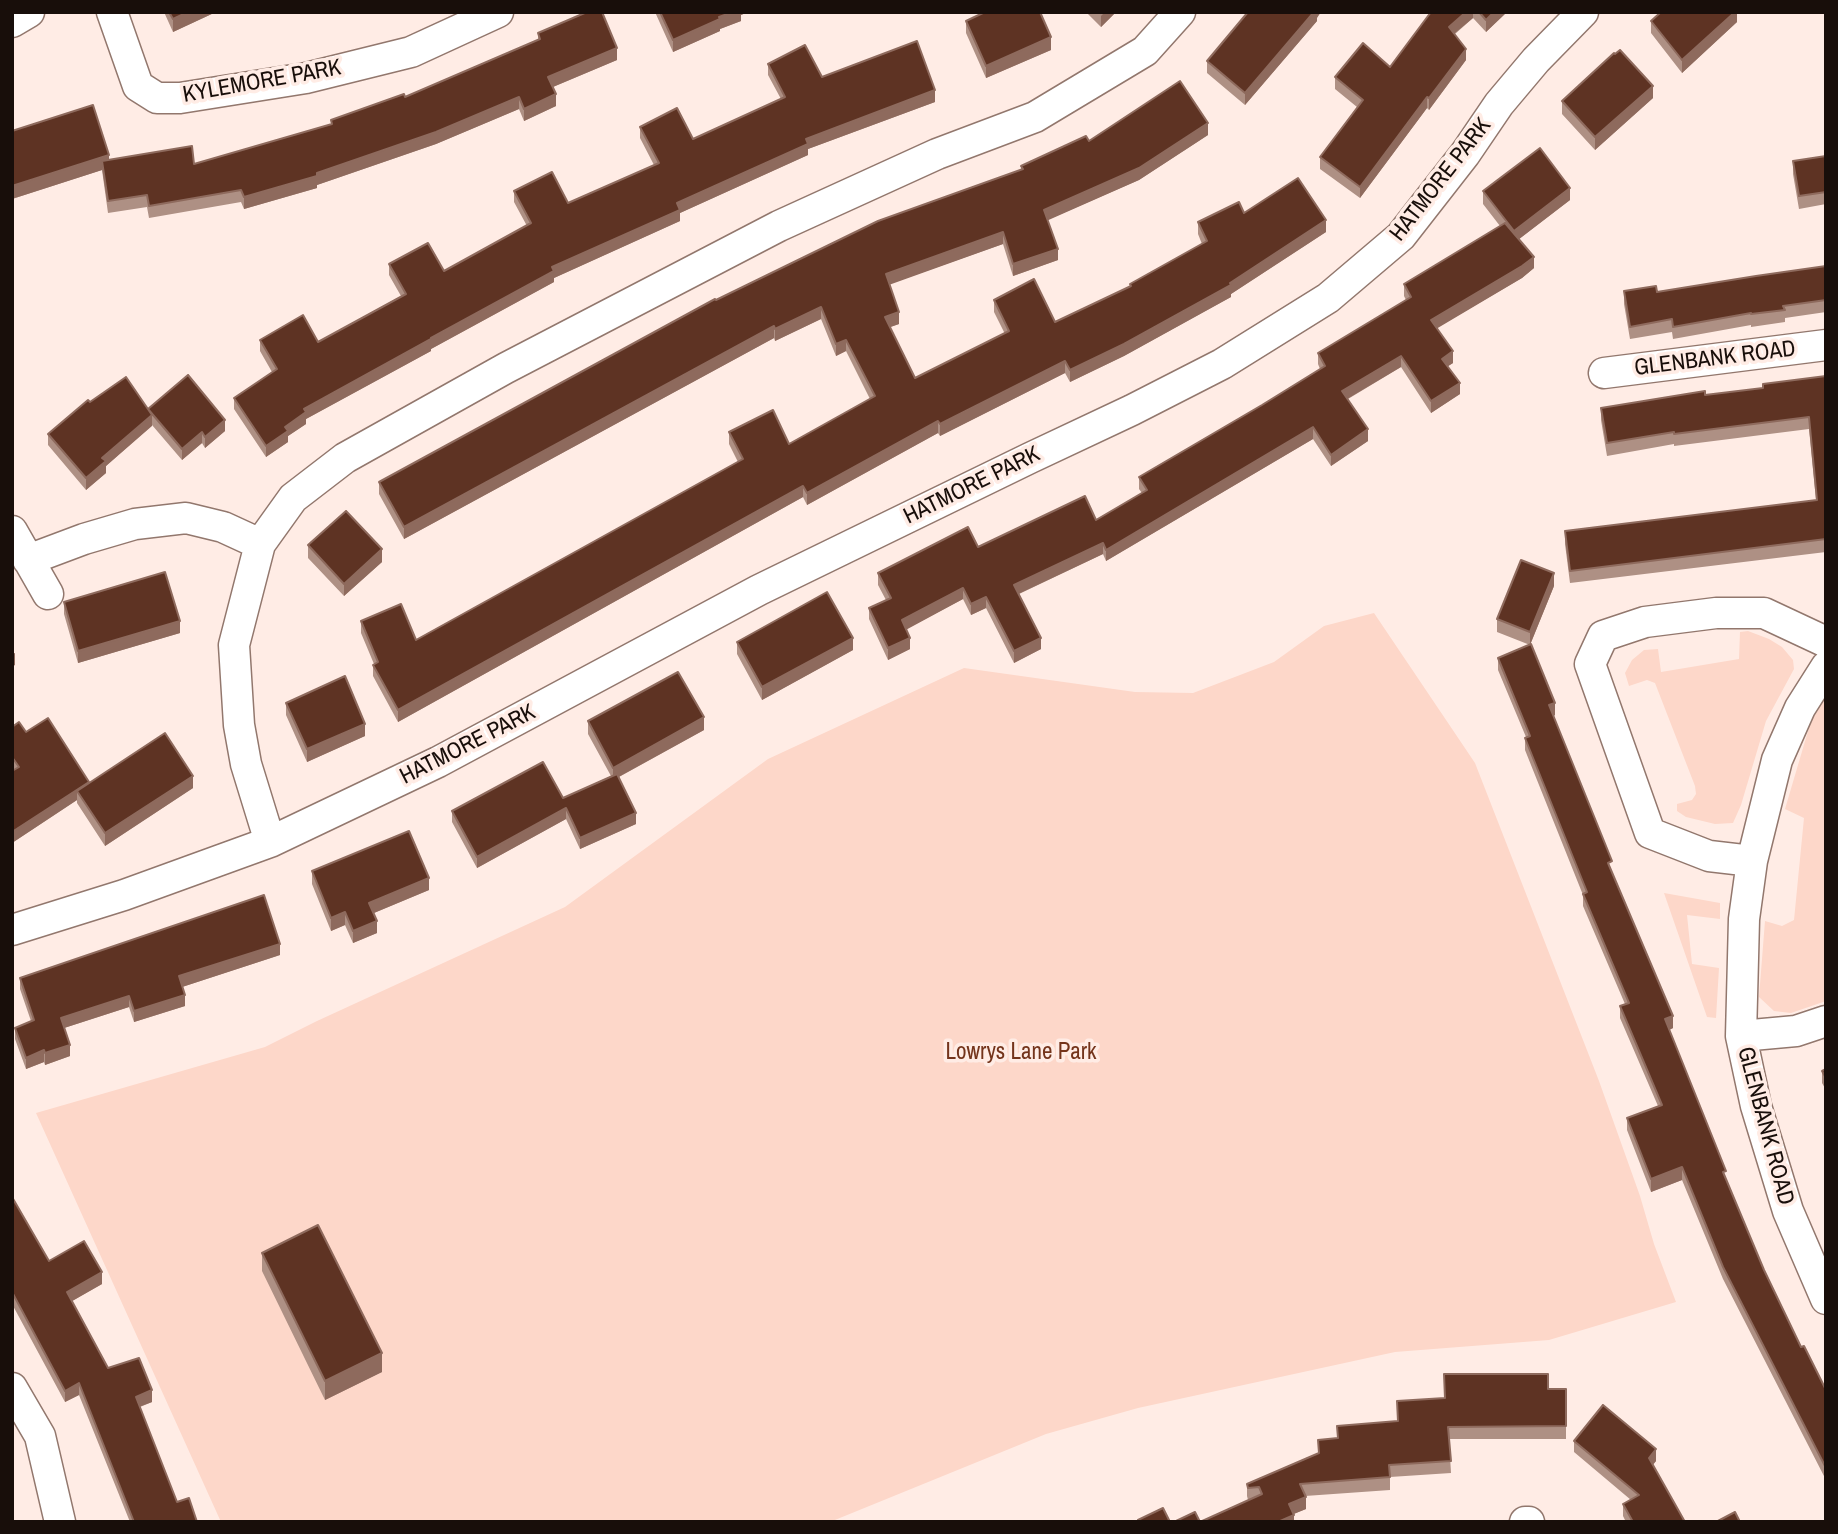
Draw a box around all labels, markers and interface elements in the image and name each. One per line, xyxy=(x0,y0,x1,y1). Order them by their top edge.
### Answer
street label: KYLEMORE PARK xyxy=(181,55,343,109)
street label: HATMORE PARK xyxy=(1385,113,1497,247)
street label: GLENBANK ROAD xyxy=(1633,335,1797,383)
street label: HATMORE PARK xyxy=(899,441,1045,531)
street label: HATMORE PARK xyxy=(396,699,540,791)
park label: Lowrys Lane Park xyxy=(946,1039,1096,1067)
street label: GLENBANK ROAD xyxy=(1731,1044,1799,1208)

